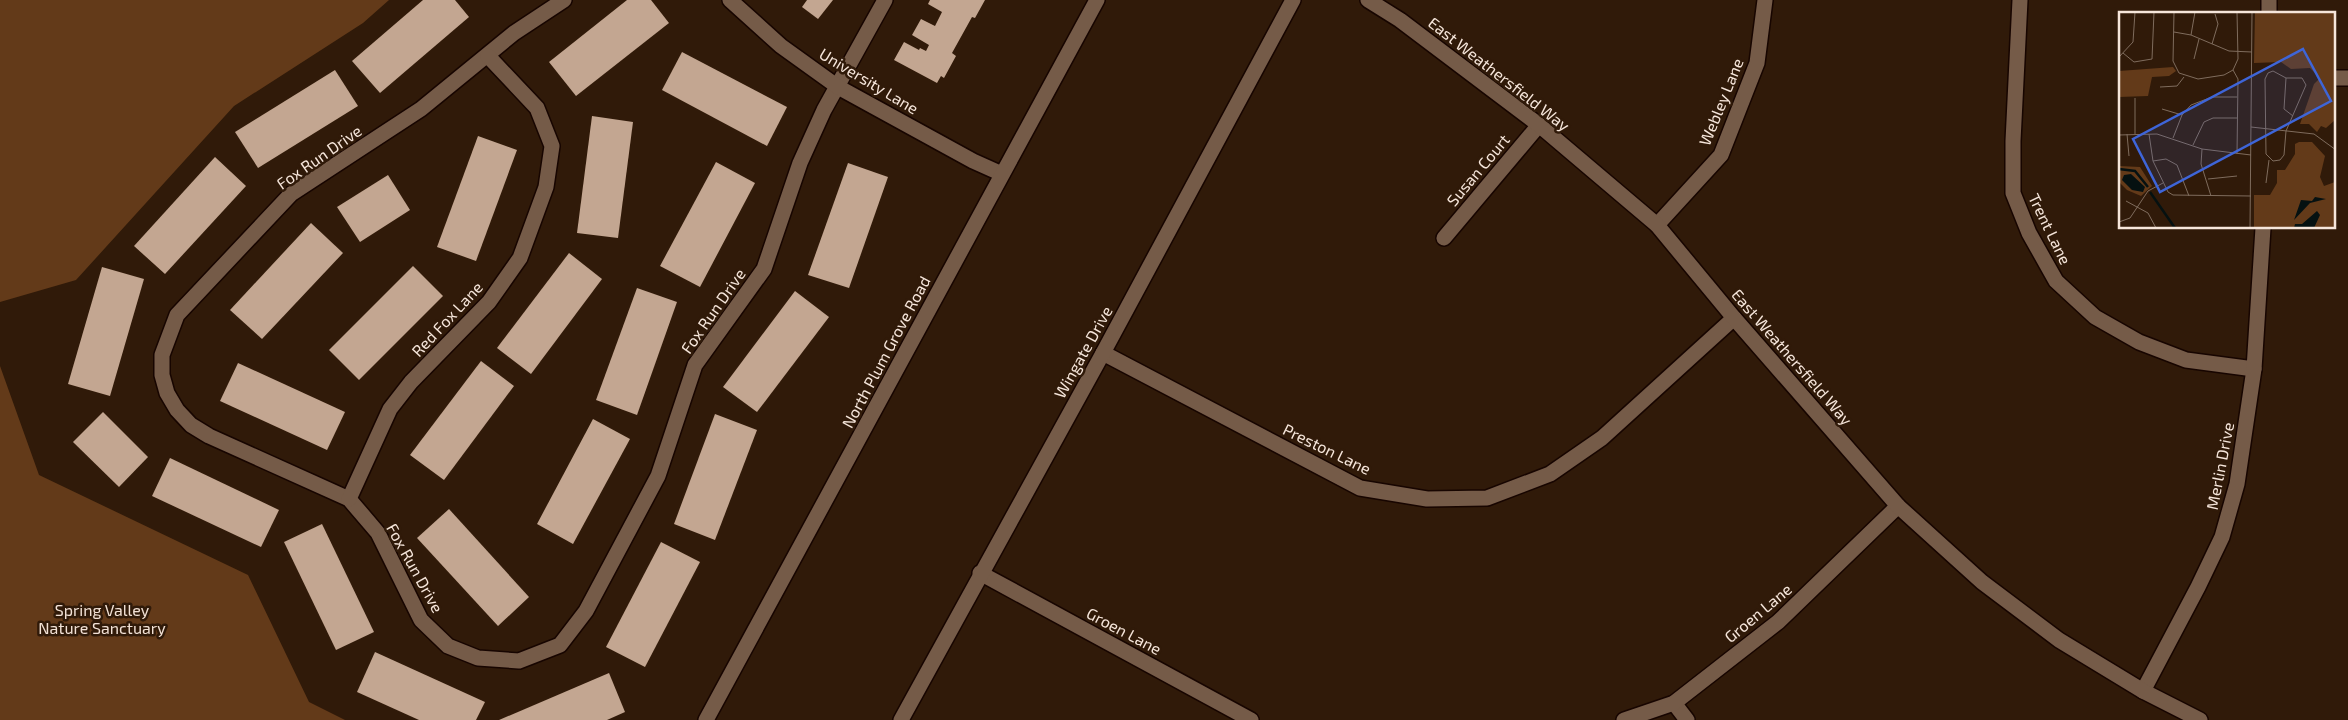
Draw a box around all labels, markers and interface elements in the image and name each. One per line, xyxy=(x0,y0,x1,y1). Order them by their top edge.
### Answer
inset map xyxy=(2119,12,2336,229)
street label: East Weathersfield Way xyxy=(1425,13,1574,135)
street label: University Lane xyxy=(816,44,922,118)
street label: Webley Lane xyxy=(1694,55,1747,148)
street label: Fox Run Drive xyxy=(273,120,365,193)
street label: Susan Court xyxy=(1442,130,1513,209)
street label: Trent Lane xyxy=(2025,190,2076,267)
street label: Fox Run Drive xyxy=(676,265,749,357)
street label: North Plum Grove Road xyxy=(837,273,934,431)
street label: Red Fox Lane xyxy=(407,277,486,360)
street label: East Weathersfield Way xyxy=(1728,285,1857,429)
street label: Wingate Drive xyxy=(1049,302,1116,401)
street label: Preston Lane xyxy=(1280,419,1374,478)
street label: Merlin Drive xyxy=(2202,421,2237,511)
street label: Fox Run Drive xyxy=(383,520,448,616)
street label: Groen Lane xyxy=(1720,579,1795,646)
park label: Spring Valley Nature Sanctuary xyxy=(38,600,166,637)
street label: Groen Lane xyxy=(1084,603,1165,658)

